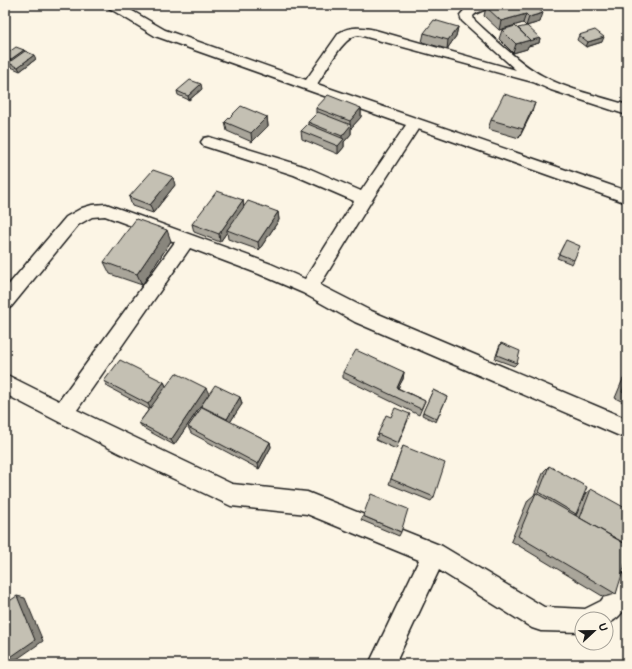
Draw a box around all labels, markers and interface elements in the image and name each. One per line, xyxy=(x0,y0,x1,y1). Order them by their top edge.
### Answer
north arrow xyxy=(574,611,614,651)
text: U xyxy=(595,621,610,634)

